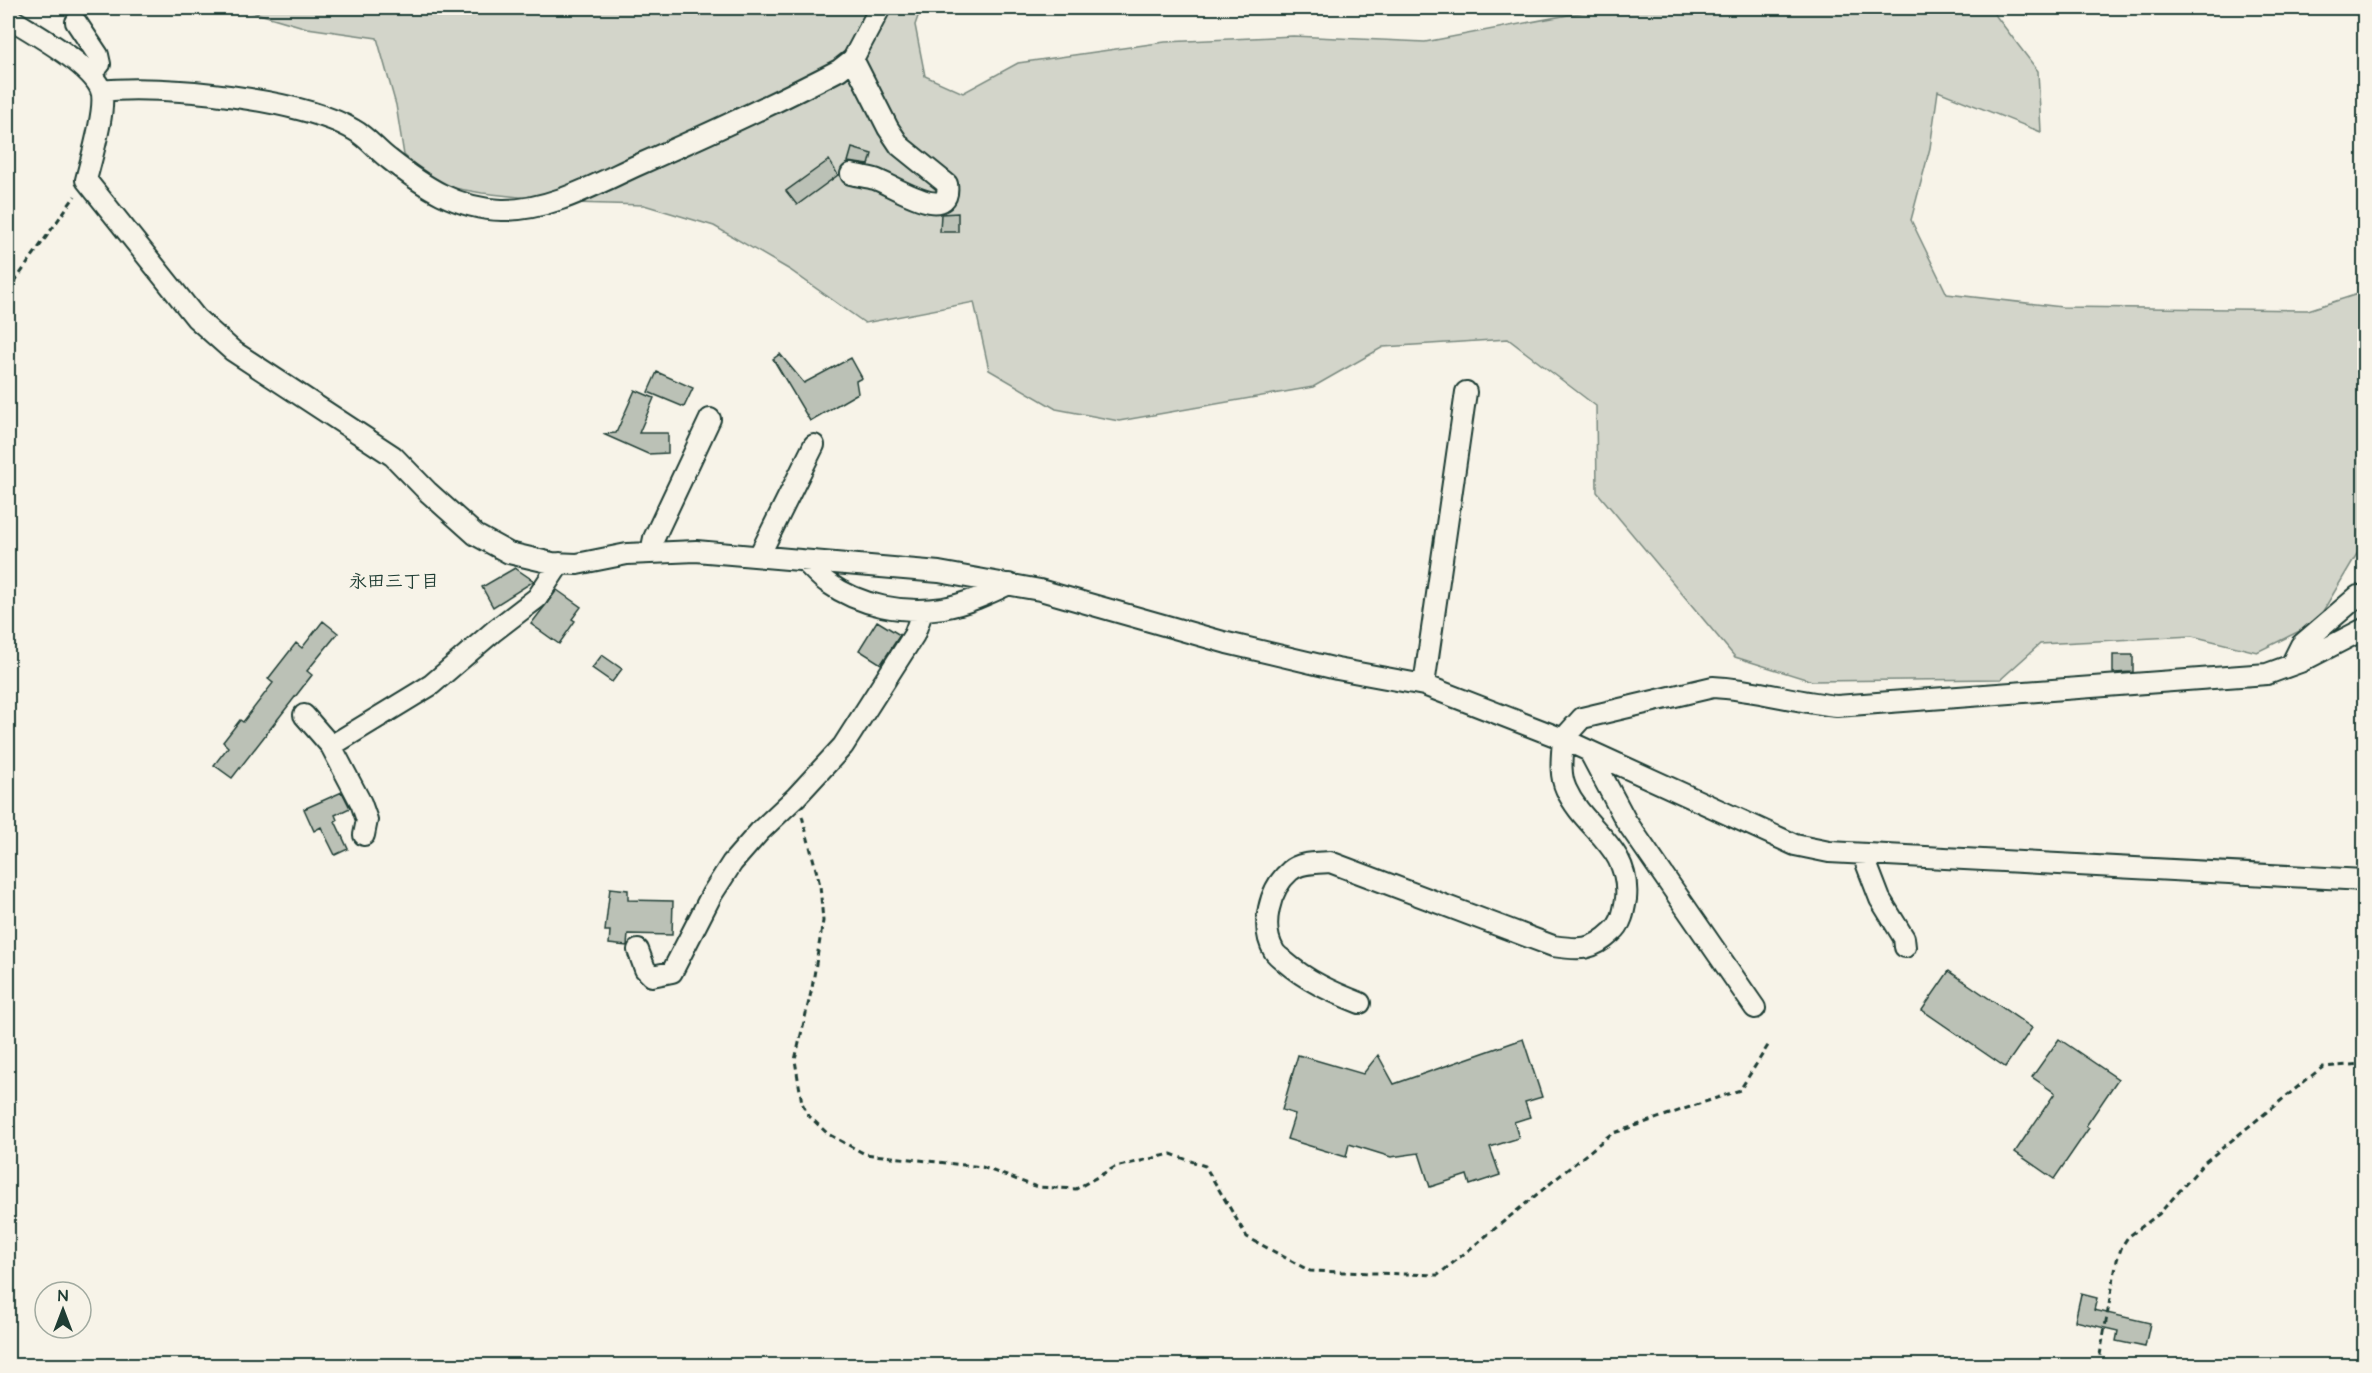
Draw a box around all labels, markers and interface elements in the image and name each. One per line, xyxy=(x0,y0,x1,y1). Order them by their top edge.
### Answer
district label: 永田三丁目 xyxy=(349,569,439,594)
north arrow xyxy=(33,1280,93,1340)
text: N xyxy=(58,1285,68,1307)

